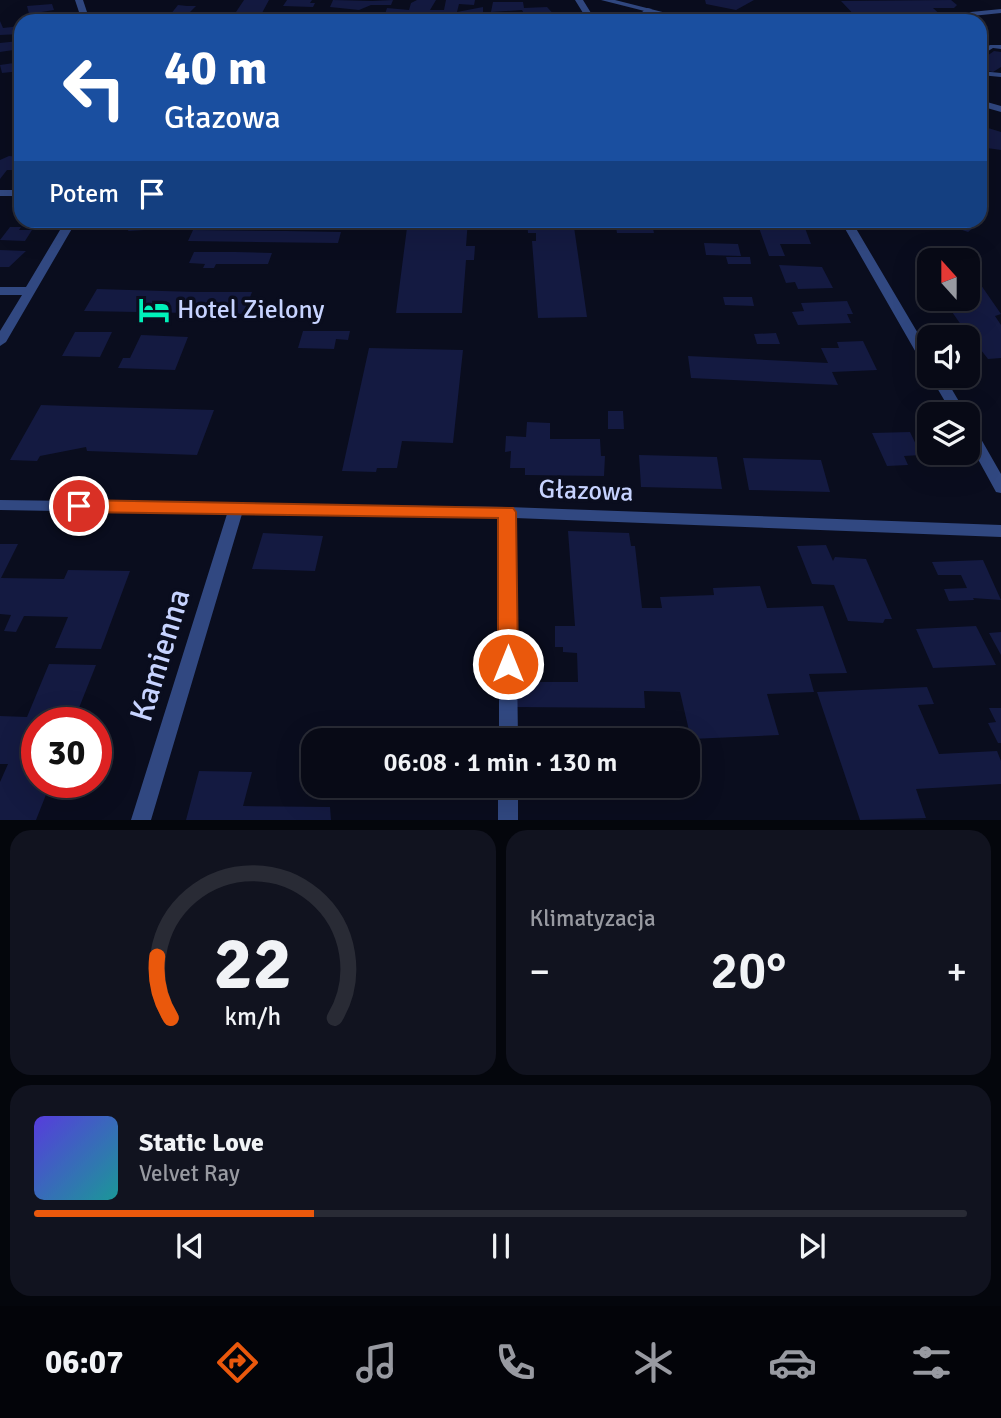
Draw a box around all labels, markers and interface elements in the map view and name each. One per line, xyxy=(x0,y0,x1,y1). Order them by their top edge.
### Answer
text: 40 m xyxy=(164,38,267,98)
icon: left xyxy=(49,42,140,133)
text: Głazowa xyxy=(164,98,281,137)
icon: arrive xyxy=(133,175,171,213)
text: Potem xyxy=(49,178,119,210)
north arrow xyxy=(917,248,980,312)
map controls xyxy=(917,248,980,465)
hotel icon: Hotel Zielony xyxy=(137,293,171,327)
place label: Hotel Zielony xyxy=(177,294,325,326)
button: sound xyxy=(917,325,980,388)
button: layers xyxy=(917,402,980,465)
street label: Głazowa xyxy=(538,473,634,509)
pin xyxy=(49,476,109,536)
icon: arrive xyxy=(60,487,98,525)
street label: Kamienna xyxy=(121,584,199,726)
position arrow xyxy=(471,627,545,701)
speed limit sign: 30 xyxy=(21,707,112,798)
text: 06:08 · 1 min · 130 m xyxy=(384,747,617,779)
text: Klimatyzacja xyxy=(530,904,656,933)
text: 22 xyxy=(213,921,292,1010)
text: 20° xyxy=(710,939,786,1003)
text: − xyxy=(530,948,550,995)
text: + xyxy=(946,948,967,995)
text: km/h xyxy=(224,1001,281,1032)
text: Static Love xyxy=(139,1127,264,1159)
text: Velvet Ray xyxy=(139,1159,240,1188)
icon: previous xyxy=(171,1227,209,1265)
icon: pause xyxy=(482,1227,520,1265)
icon: next xyxy=(793,1227,831,1265)
icon: directions xyxy=(213,1338,262,1387)
icon: music xyxy=(352,1338,401,1387)
icon: phone xyxy=(491,1338,540,1387)
icon: climate xyxy=(629,1338,678,1387)
icon: car xyxy=(768,1338,817,1387)
icon: filters xyxy=(907,1338,956,1387)
text: 06:07 xyxy=(45,1343,123,1382)

